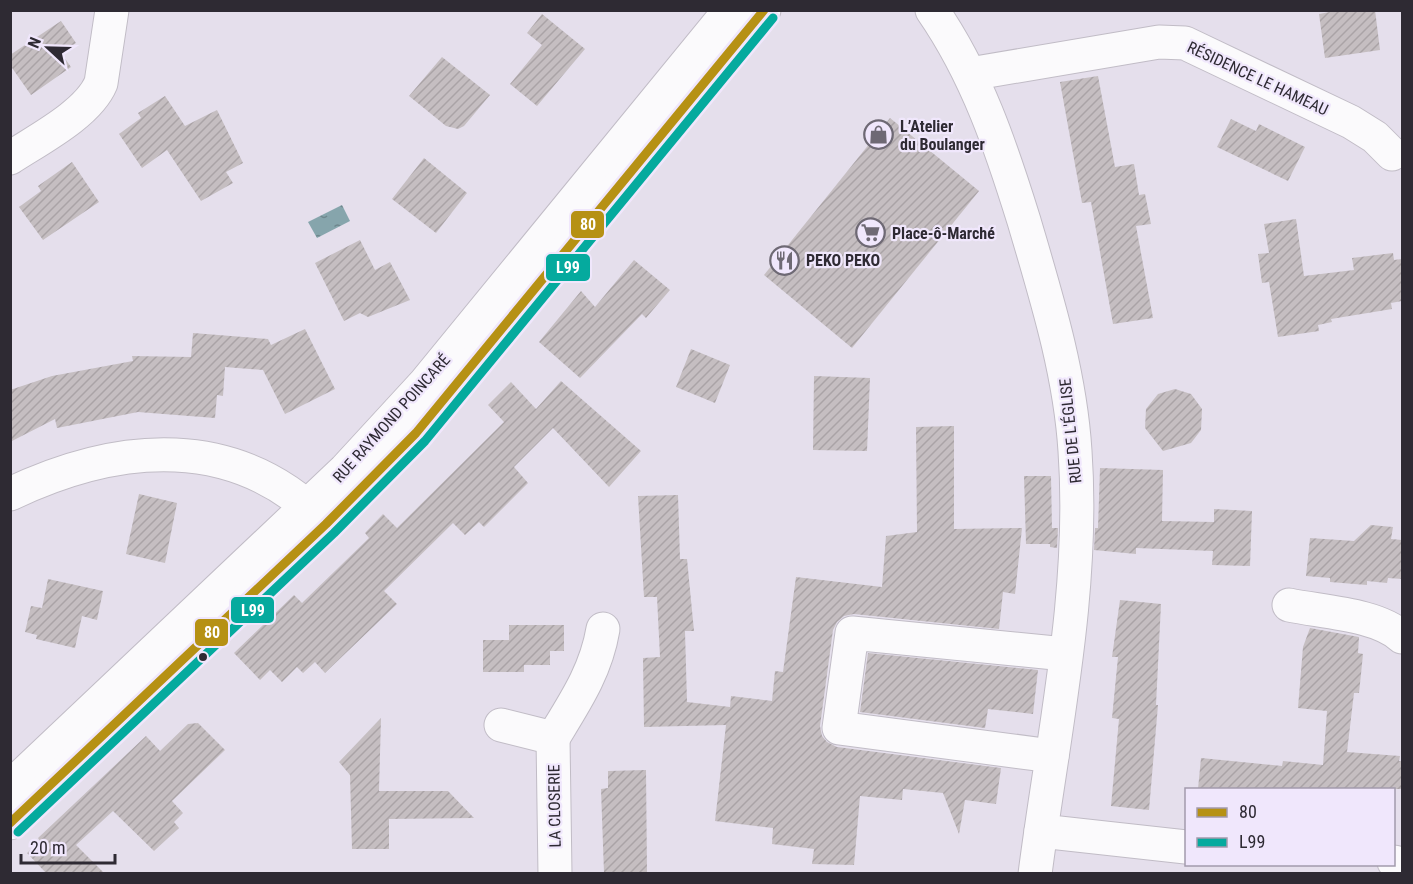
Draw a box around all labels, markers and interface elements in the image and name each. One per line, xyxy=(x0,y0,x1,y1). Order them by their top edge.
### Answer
north arrow xyxy=(18,18,78,78)
text: N xyxy=(24,34,45,51)
street label: RÉSIDENCE LE HAMEAU xyxy=(1184,37,1331,119)
place label: L’Atelier du Boulanger xyxy=(900,117,985,154)
shop icon: L’Atelier du Boulanger xyxy=(863,119,895,151)
line badge: 80 xyxy=(570,210,605,239)
text: 80 xyxy=(580,215,596,234)
supermarket icon: Place-ô-Marché xyxy=(855,217,887,249)
place label: Place-ô-Marché xyxy=(892,224,995,243)
restaurant icon: PEKO PEKO xyxy=(769,244,801,276)
place label: PEKO PEKO xyxy=(806,251,880,270)
line badge: L99 xyxy=(545,253,591,282)
text: L99 xyxy=(556,258,580,277)
street label: RUE RAYMOND POINCARÉ xyxy=(329,350,454,486)
street label: RUE DE L'ÉGLISE xyxy=(1056,377,1085,484)
line badge: L99 xyxy=(230,596,275,624)
text: L99 xyxy=(241,601,265,620)
line badge: 80 xyxy=(194,618,229,647)
text: 80 xyxy=(204,623,220,642)
unlabelled marker xyxy=(197,651,209,663)
street label: LA CLOSERIE xyxy=(544,764,565,848)
legend xyxy=(1185,788,1395,866)
text: 80 xyxy=(1239,801,1257,822)
scale bar xyxy=(21,827,116,865)
text: L99 xyxy=(1239,831,1265,852)
text: 20 m xyxy=(30,837,65,858)

